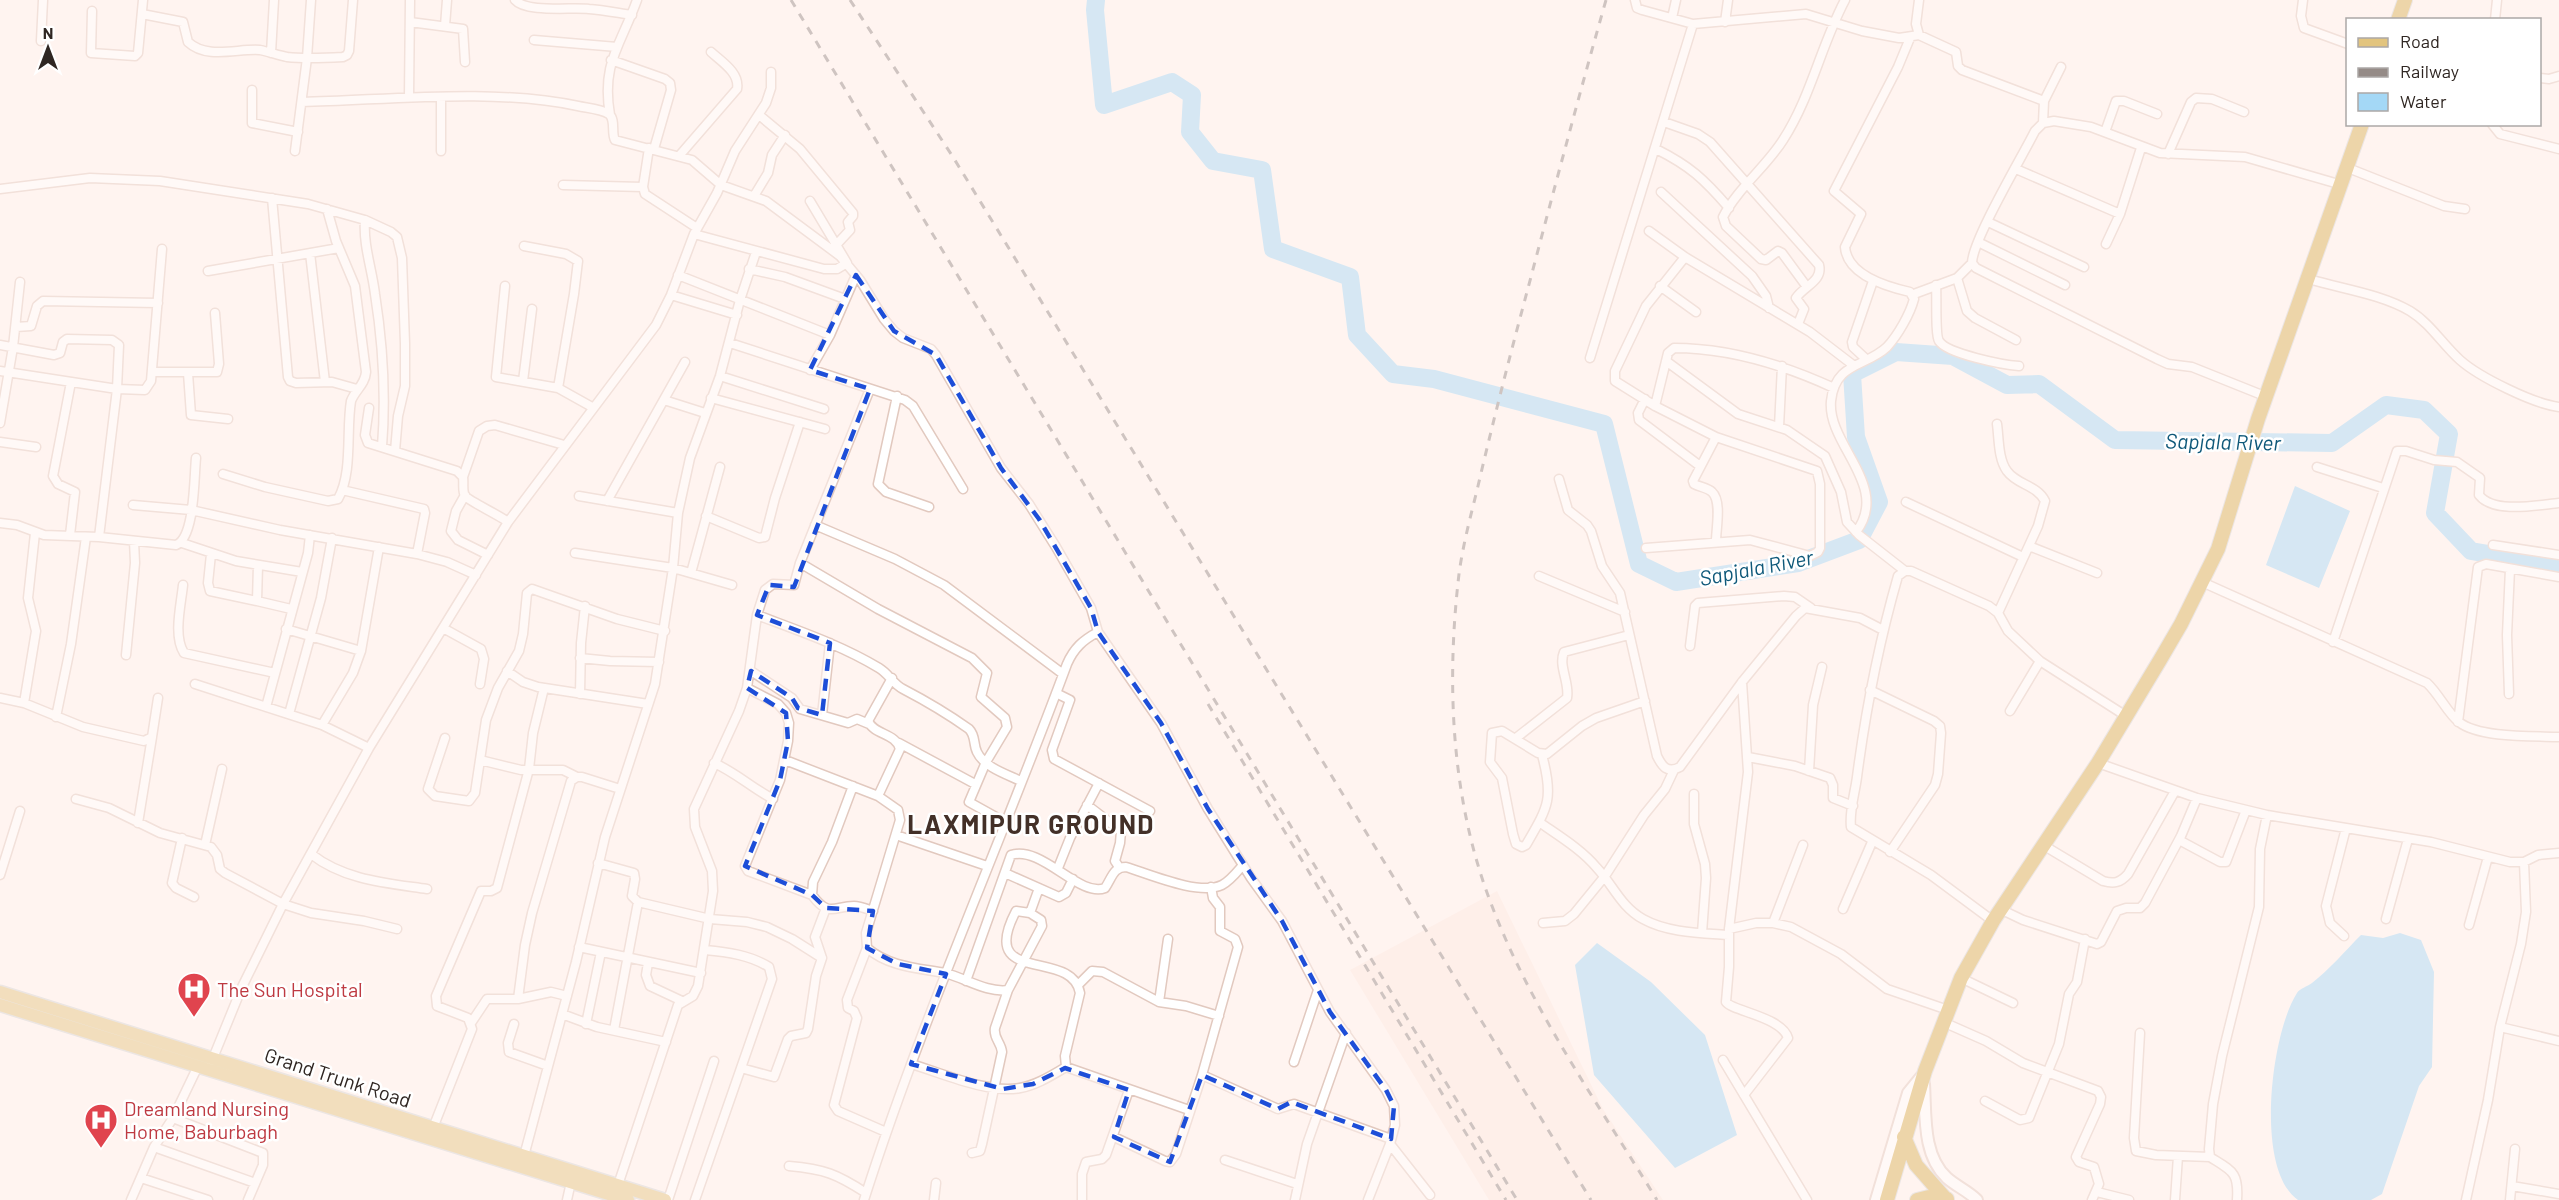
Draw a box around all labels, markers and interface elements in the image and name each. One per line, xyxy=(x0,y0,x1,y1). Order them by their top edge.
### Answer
north arrow xyxy=(18,18,78,78)
legend xyxy=(2346,18,2541,126)
text: N xyxy=(43,23,53,42)
text: Road xyxy=(2400,30,2440,52)
text: Railway xyxy=(2400,60,2459,82)
text: Water xyxy=(2400,90,2447,112)
water label: Sapjala River xyxy=(2165,427,2282,455)
water label: Sapjala River xyxy=(1697,544,1816,590)
district label: LAXMIPUR GROUND xyxy=(907,808,1155,839)
hospital icon: The Sun Hospital xyxy=(176,971,212,1018)
place label: The Sun Hospital xyxy=(217,977,363,1001)
street label: Grand Trunk Road xyxy=(262,1042,414,1112)
place label: Dreamland Nursing Home, Baburbagh xyxy=(124,1096,289,1143)
hospital icon: Dreamland Nursing Home, Baburbagh xyxy=(83,1102,119,1149)

